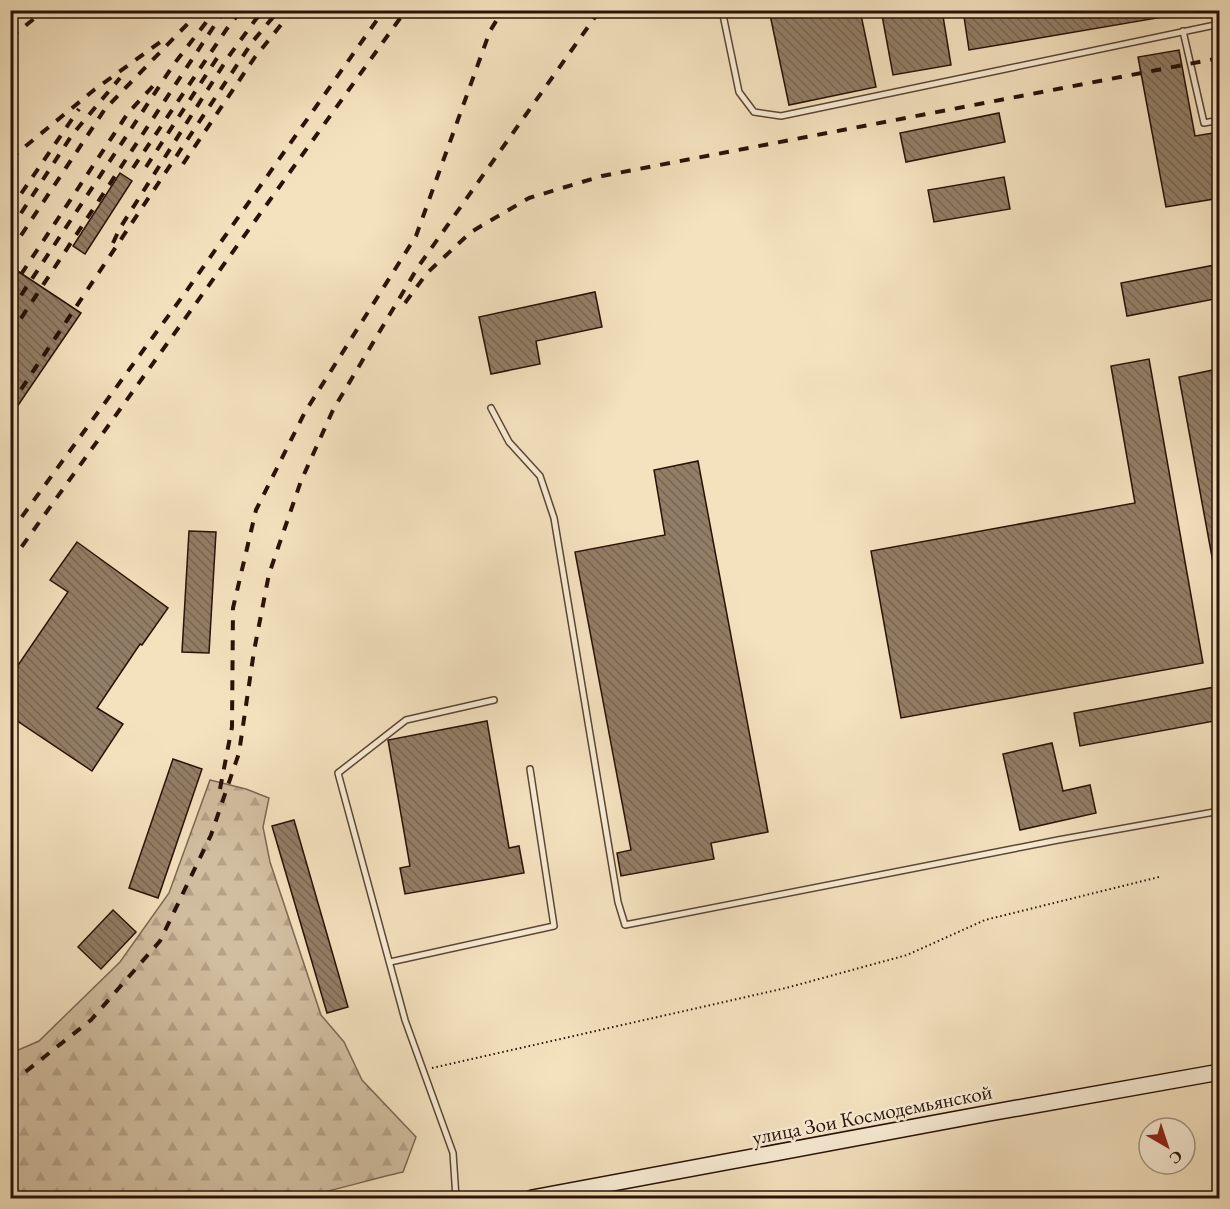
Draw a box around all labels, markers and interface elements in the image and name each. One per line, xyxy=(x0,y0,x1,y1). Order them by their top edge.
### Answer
street label: улица Зои Космодемьянской xyxy=(750,1077,994,1151)
north arrow xyxy=(1137,1116,1197,1176)
text: С xyxy=(1165,1146,1187,1169)

